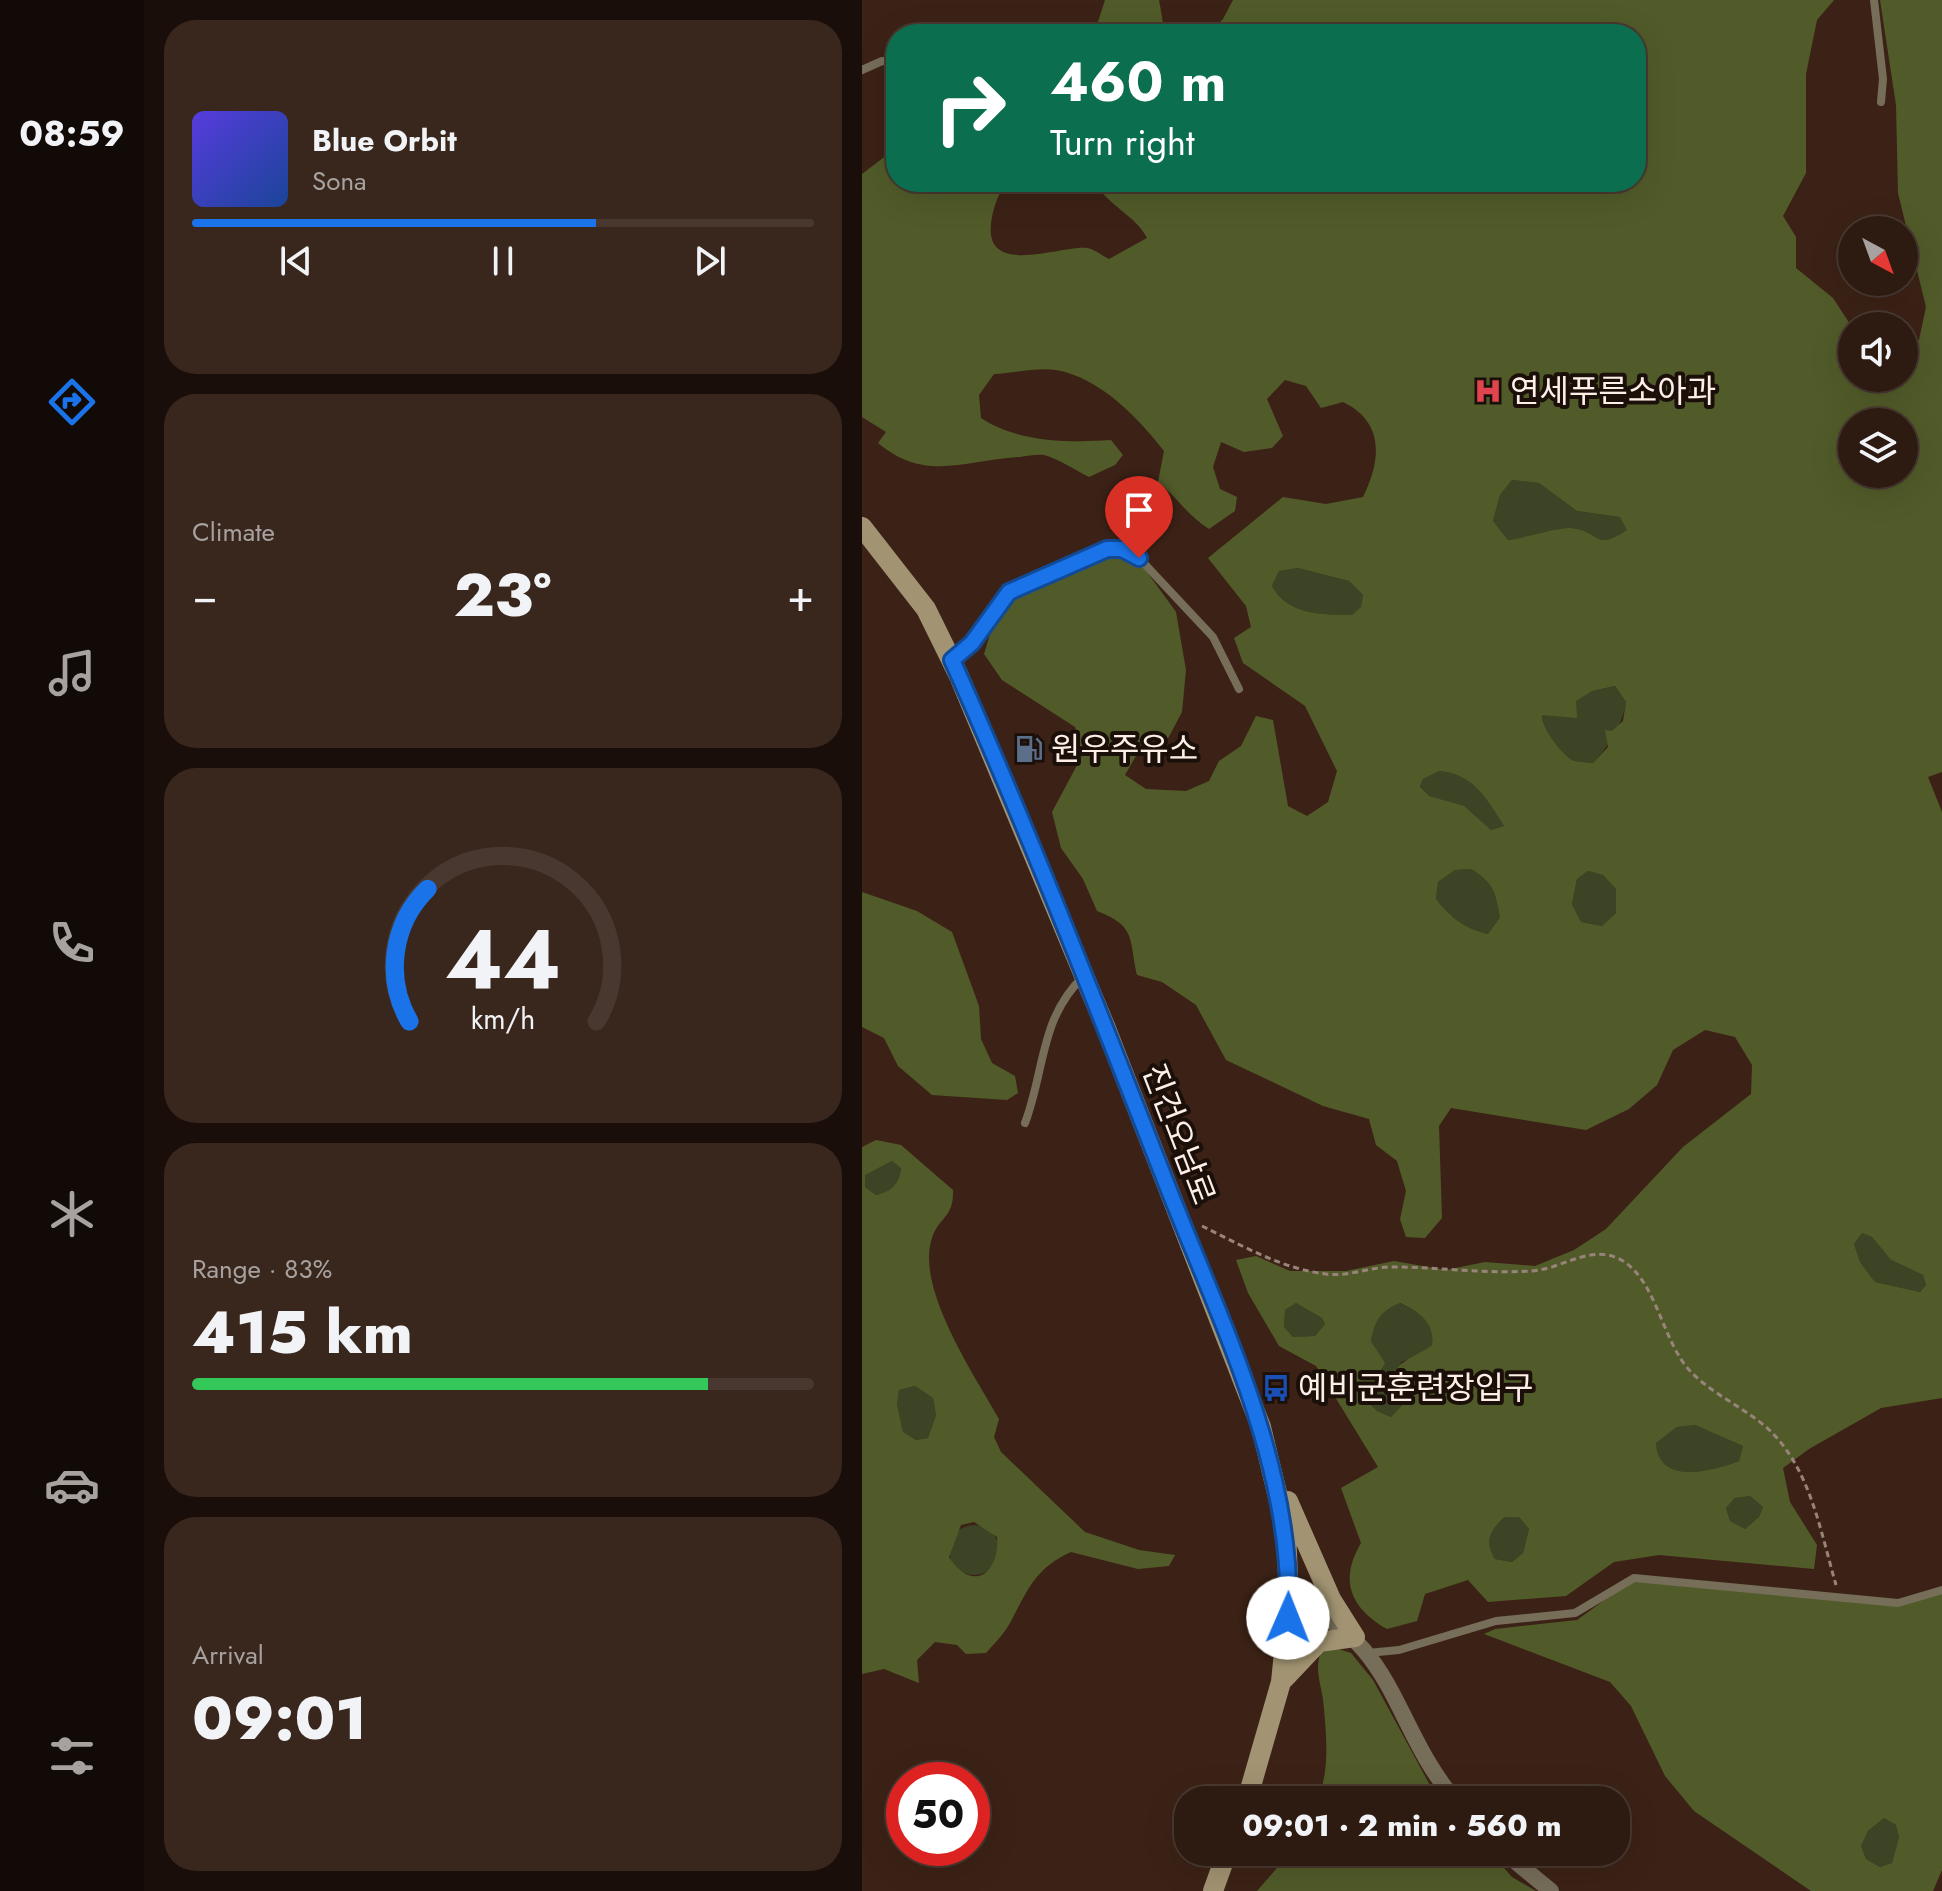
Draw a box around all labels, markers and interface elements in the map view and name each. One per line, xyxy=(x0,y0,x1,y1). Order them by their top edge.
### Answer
text: 460 m xyxy=(1050,41,1226,122)
icon: right xyxy=(918,56,1022,160)
text: 08:59 xyxy=(19,107,125,159)
text: Turn right xyxy=(1050,116,1195,168)
text: Blue Orbit xyxy=(312,119,457,162)
text: Sona xyxy=(312,162,367,200)
north arrow xyxy=(1838,216,1918,296)
map controls xyxy=(1838,216,1918,488)
icon: previous xyxy=(274,239,318,283)
icon: pause xyxy=(481,239,525,283)
icon: next xyxy=(688,239,732,283)
button: sound xyxy=(1838,312,1918,392)
place label: 연세푸른소아과 xyxy=(1510,368,1716,414)
icon: directions xyxy=(44,374,100,430)
hospital icon: 연세푸른소아과 xyxy=(1473,376,1503,406)
button: layers xyxy=(1838,408,1918,488)
pin xyxy=(1105,476,1173,558)
icon: arrive xyxy=(1117,488,1161,532)
text: Climate xyxy=(192,513,275,551)
text: 23° xyxy=(454,552,551,639)
text: − xyxy=(192,564,218,628)
text: + xyxy=(787,564,814,628)
icon: music xyxy=(44,645,100,701)
place label: 원우주유소 xyxy=(1051,726,1198,772)
fuel station icon: 원우주유소 xyxy=(1014,734,1044,764)
text: 44 xyxy=(445,898,561,1018)
icon: phone xyxy=(44,915,100,971)
text: km/h xyxy=(471,998,535,1040)
street label: 진건오남로 xyxy=(1131,1057,1227,1211)
icon: climate xyxy=(44,1186,100,1242)
text: Range · 83% xyxy=(192,1250,332,1288)
text: 415 km xyxy=(192,1289,413,1376)
place label: 예비군훈련장입구 xyxy=(1298,1365,1534,1411)
bus stop icon: 예비군훈련장입구 xyxy=(1261,1373,1291,1403)
icon: car xyxy=(44,1457,100,1513)
position arrow xyxy=(1246,1576,1330,1660)
text: Arrival xyxy=(192,1636,264,1674)
text: 09:01 xyxy=(192,1675,367,1762)
icon: filters xyxy=(44,1728,100,1784)
speed limit sign: 50 xyxy=(886,1762,990,1866)
text: 09:01 · 2 min · 560 m xyxy=(1242,1804,1562,1847)

